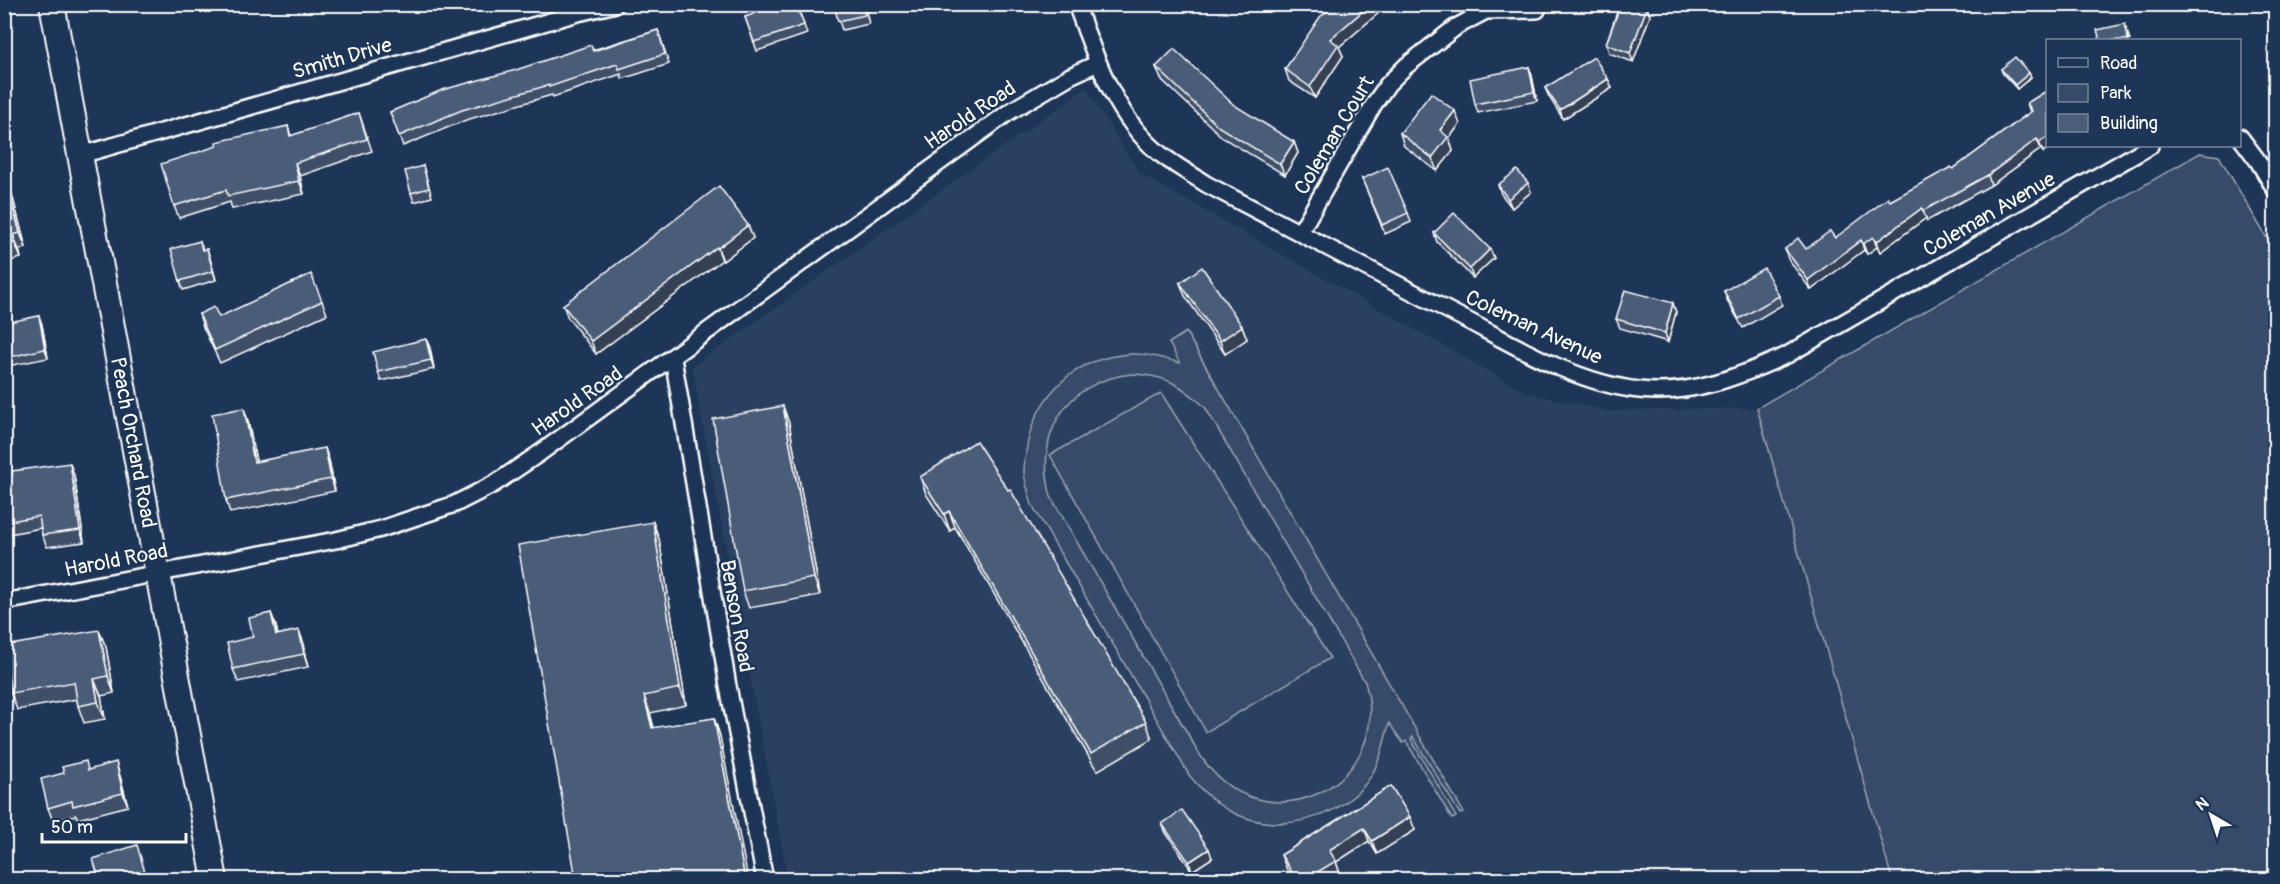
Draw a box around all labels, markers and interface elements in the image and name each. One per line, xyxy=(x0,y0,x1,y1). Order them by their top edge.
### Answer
street label: Smith Drive xyxy=(289,31,396,86)
legend xyxy=(2046,39,2241,147)
text: Road xyxy=(2100,52,2137,75)
street label: Coleman Court xyxy=(1288,70,1381,200)
street label: Harold Road xyxy=(919,75,1021,156)
text: Park xyxy=(2100,82,2132,105)
text: Building xyxy=(2100,112,2158,135)
street label: Coleman Avenue xyxy=(1918,165,2061,263)
street label: Coleman Avenue xyxy=(1461,284,1607,371)
street label: Peach Orchard Road xyxy=(104,355,162,530)
street label: Harold Road xyxy=(527,360,628,443)
street label: Harold Road xyxy=(62,537,170,584)
street label: Benson Road xyxy=(713,558,760,674)
north arrow xyxy=(2181,785,2241,845)
text: N xyxy=(2192,793,2213,815)
scale bar xyxy=(42,806,186,844)
text: 50 m xyxy=(51,816,93,839)

